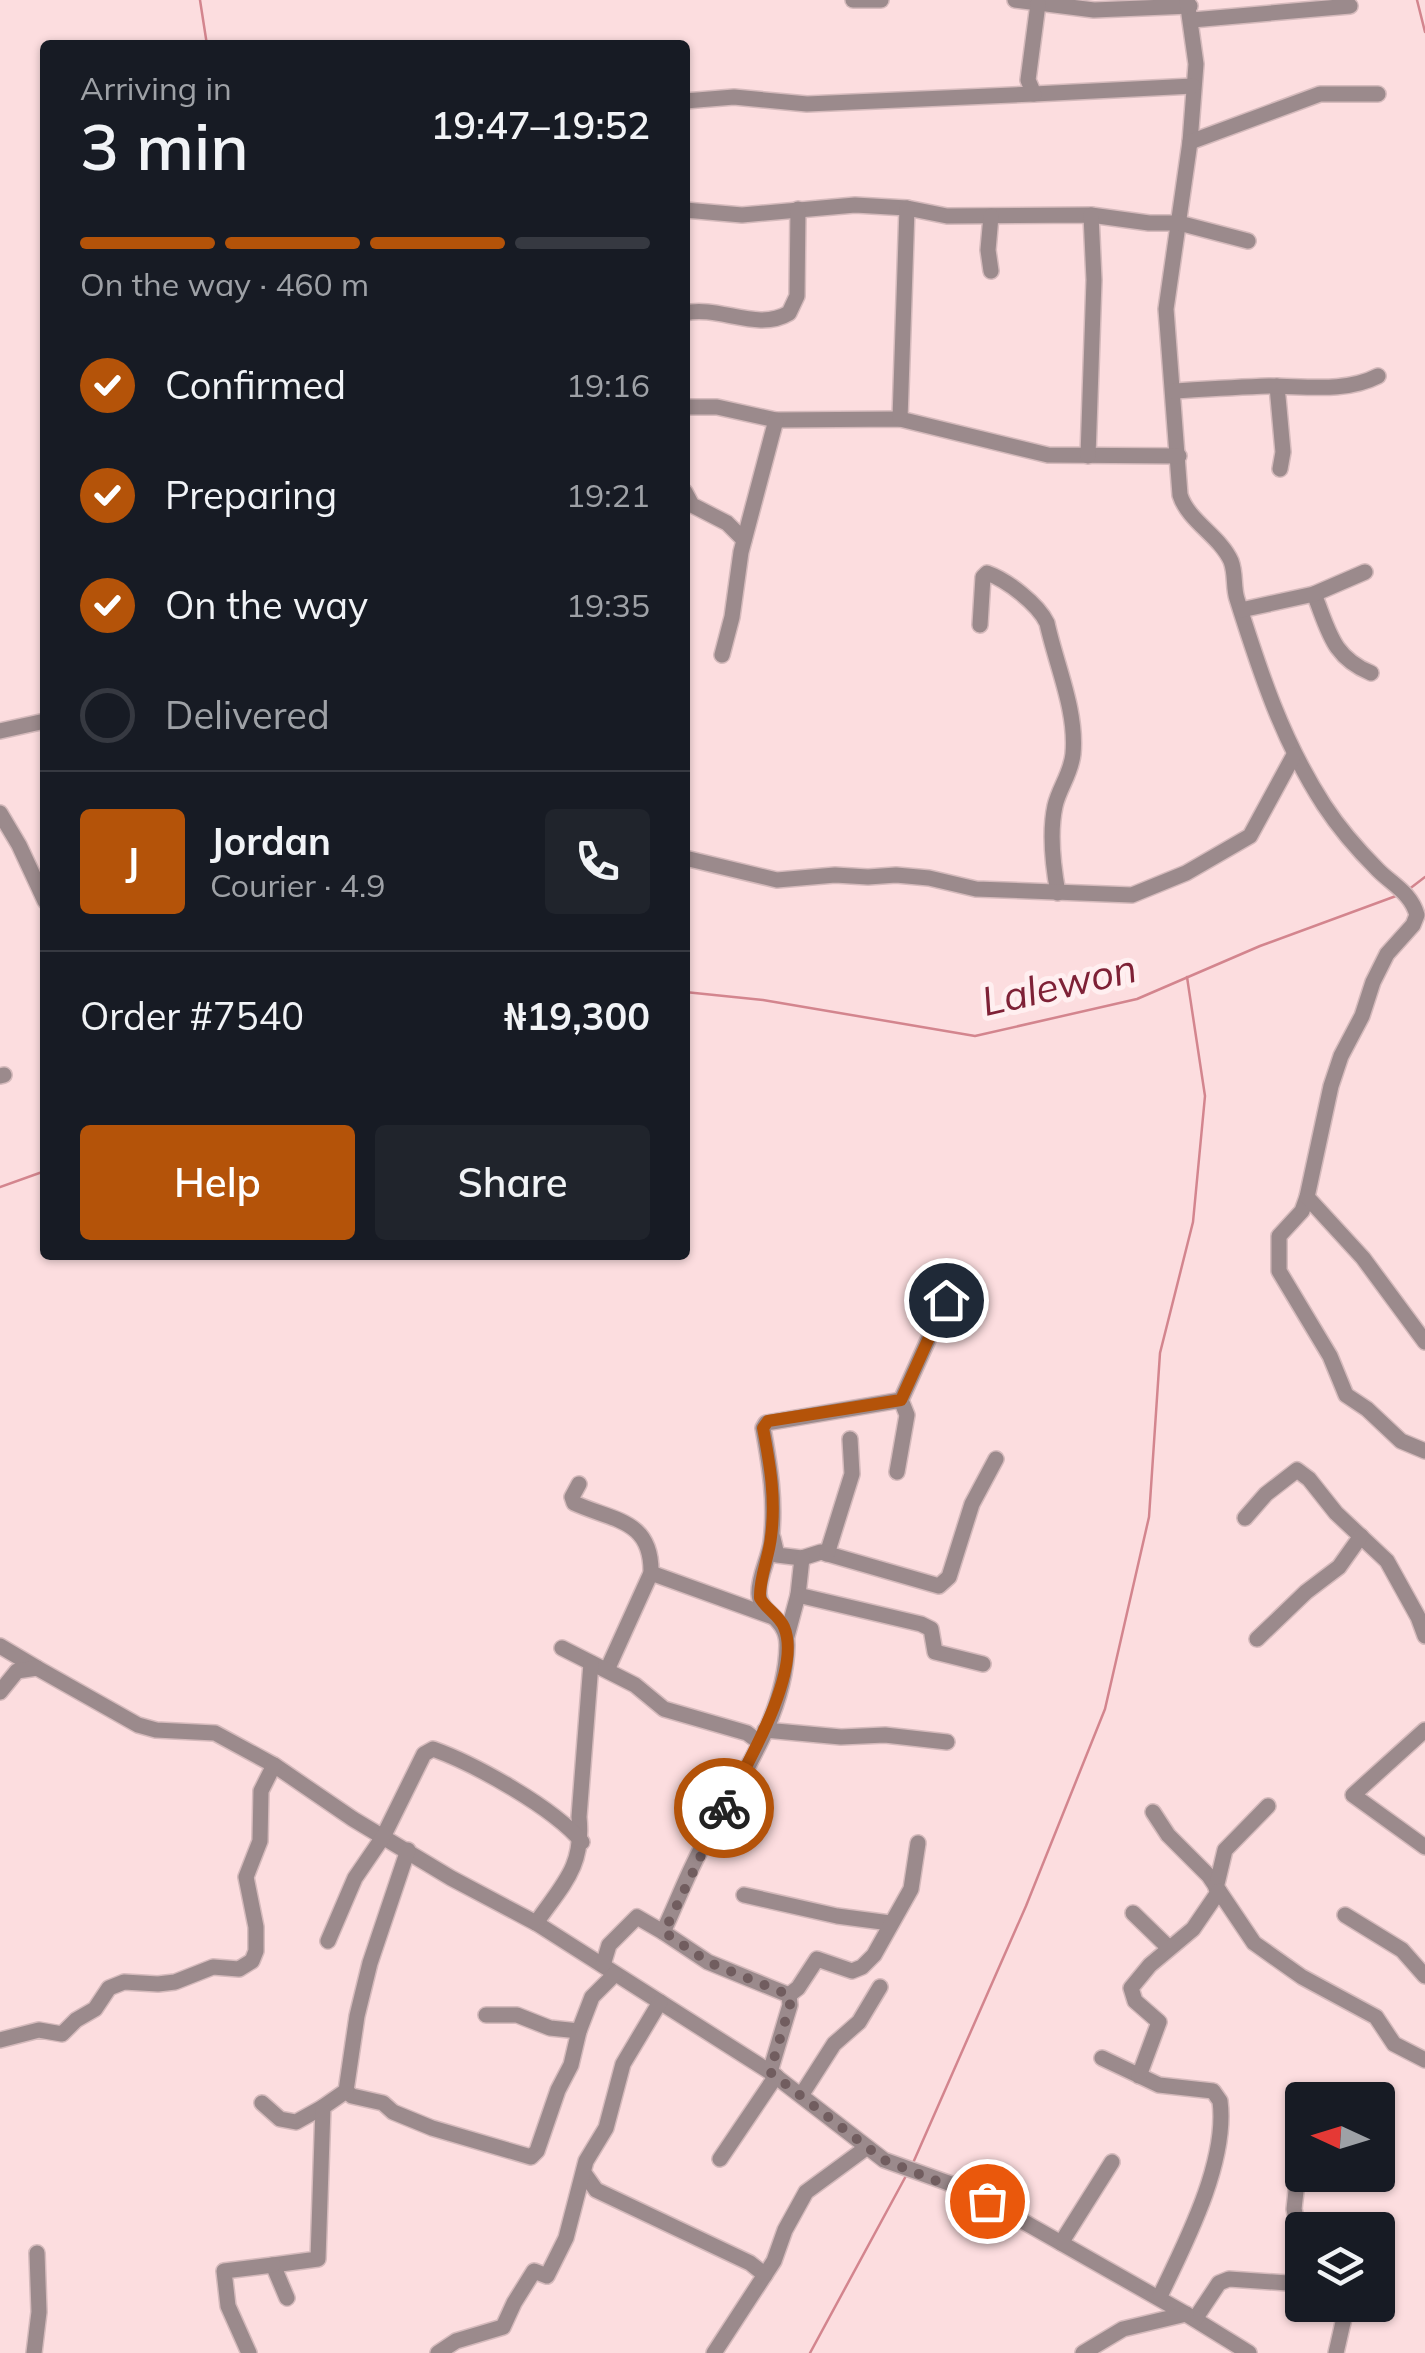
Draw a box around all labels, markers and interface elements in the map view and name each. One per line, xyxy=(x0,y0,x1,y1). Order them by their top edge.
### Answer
text: Arriving in xyxy=(80,68,232,108)
text: 19:47–19:52 xyxy=(430,101,650,149)
text: 3 min xyxy=(80,105,249,186)
text: On the way · 460 m xyxy=(80,264,369,304)
icon: check xyxy=(80,358,135,413)
text: Confirmed xyxy=(165,361,346,409)
text: 19:16 xyxy=(566,365,650,405)
icon: check xyxy=(80,468,135,523)
text: Preparing xyxy=(165,471,337,519)
text: 19:21 xyxy=(566,475,650,515)
icon: check xyxy=(80,578,135,633)
text: On the way xyxy=(165,581,368,629)
text: 19:35 xyxy=(566,585,650,625)
text: Delivered xyxy=(165,691,330,739)
button: phone xyxy=(545,809,650,914)
text: Jordan xyxy=(210,817,331,865)
text: J xyxy=(126,837,139,885)
text: Courier · 4.9 xyxy=(210,865,386,905)
water label: Lalewon xyxy=(976,942,1141,1026)
text: Order #7540 xyxy=(80,992,304,1040)
text: ₦19,300 xyxy=(504,992,650,1040)
button: Help xyxy=(80,1125,355,1240)
button: Share xyxy=(375,1125,650,1240)
pin xyxy=(904,1258,989,1343)
icon: home xyxy=(919,1273,974,1328)
courier xyxy=(674,1758,774,1858)
icon: bike xyxy=(697,1781,752,1836)
north arrow xyxy=(1285,2082,1395,2192)
map controls xyxy=(1285,2082,1395,2322)
pin xyxy=(945,2159,1030,2244)
icon: bag xyxy=(960,2174,1015,2229)
button: layers xyxy=(1285,2212,1395,2322)

